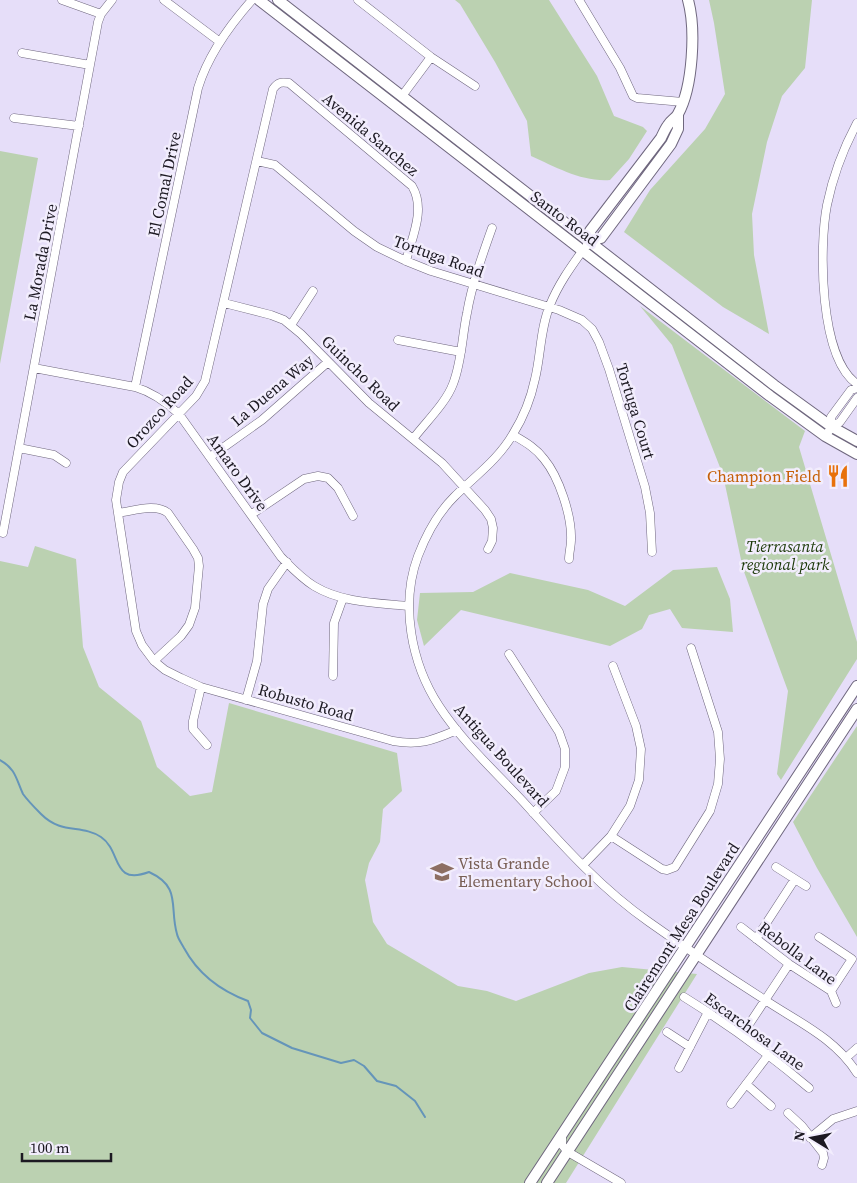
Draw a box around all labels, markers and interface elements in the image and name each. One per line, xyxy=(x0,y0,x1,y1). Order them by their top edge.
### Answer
street label: Avenida Sanchez xyxy=(318,87,424,181)
street label: El Comal Drive xyxy=(142,130,186,238)
street label: Santo Road xyxy=(526,185,604,251)
street label: La Morada Drive xyxy=(18,202,62,322)
street label: Tortuga Road xyxy=(391,229,487,283)
street label: Guincho Road xyxy=(317,330,405,416)
street label: La Duena Way xyxy=(226,348,319,431)
street label: Tortuga Court xyxy=(611,360,661,462)
street label: Orozco Road xyxy=(121,371,197,453)
street label: Amaro Drive xyxy=(202,429,274,515)
restaurant icon: Champion Field xyxy=(825,463,851,489)
place label: Champion Field xyxy=(707,465,821,487)
park label: Tierrasanta regional park xyxy=(741,535,830,575)
street label: Robusto Road xyxy=(256,678,356,726)
street label: Antigua Boulevard xyxy=(450,699,554,811)
street label: Clairemont Mesa Boulevard xyxy=(618,838,744,1016)
place label: Vista Grande Elementary School xyxy=(458,852,593,892)
school or university icon: Vista Grande Elementary School xyxy=(429,859,455,885)
street label: Rebolla Lane xyxy=(754,916,842,990)
street label: Escarchosa Lane xyxy=(700,987,810,1075)
north arrow xyxy=(787,1113,837,1163)
text: N xyxy=(788,1129,810,1143)
scale bar xyxy=(22,1130,111,1162)
text: 100 m xyxy=(30,1137,70,1158)

